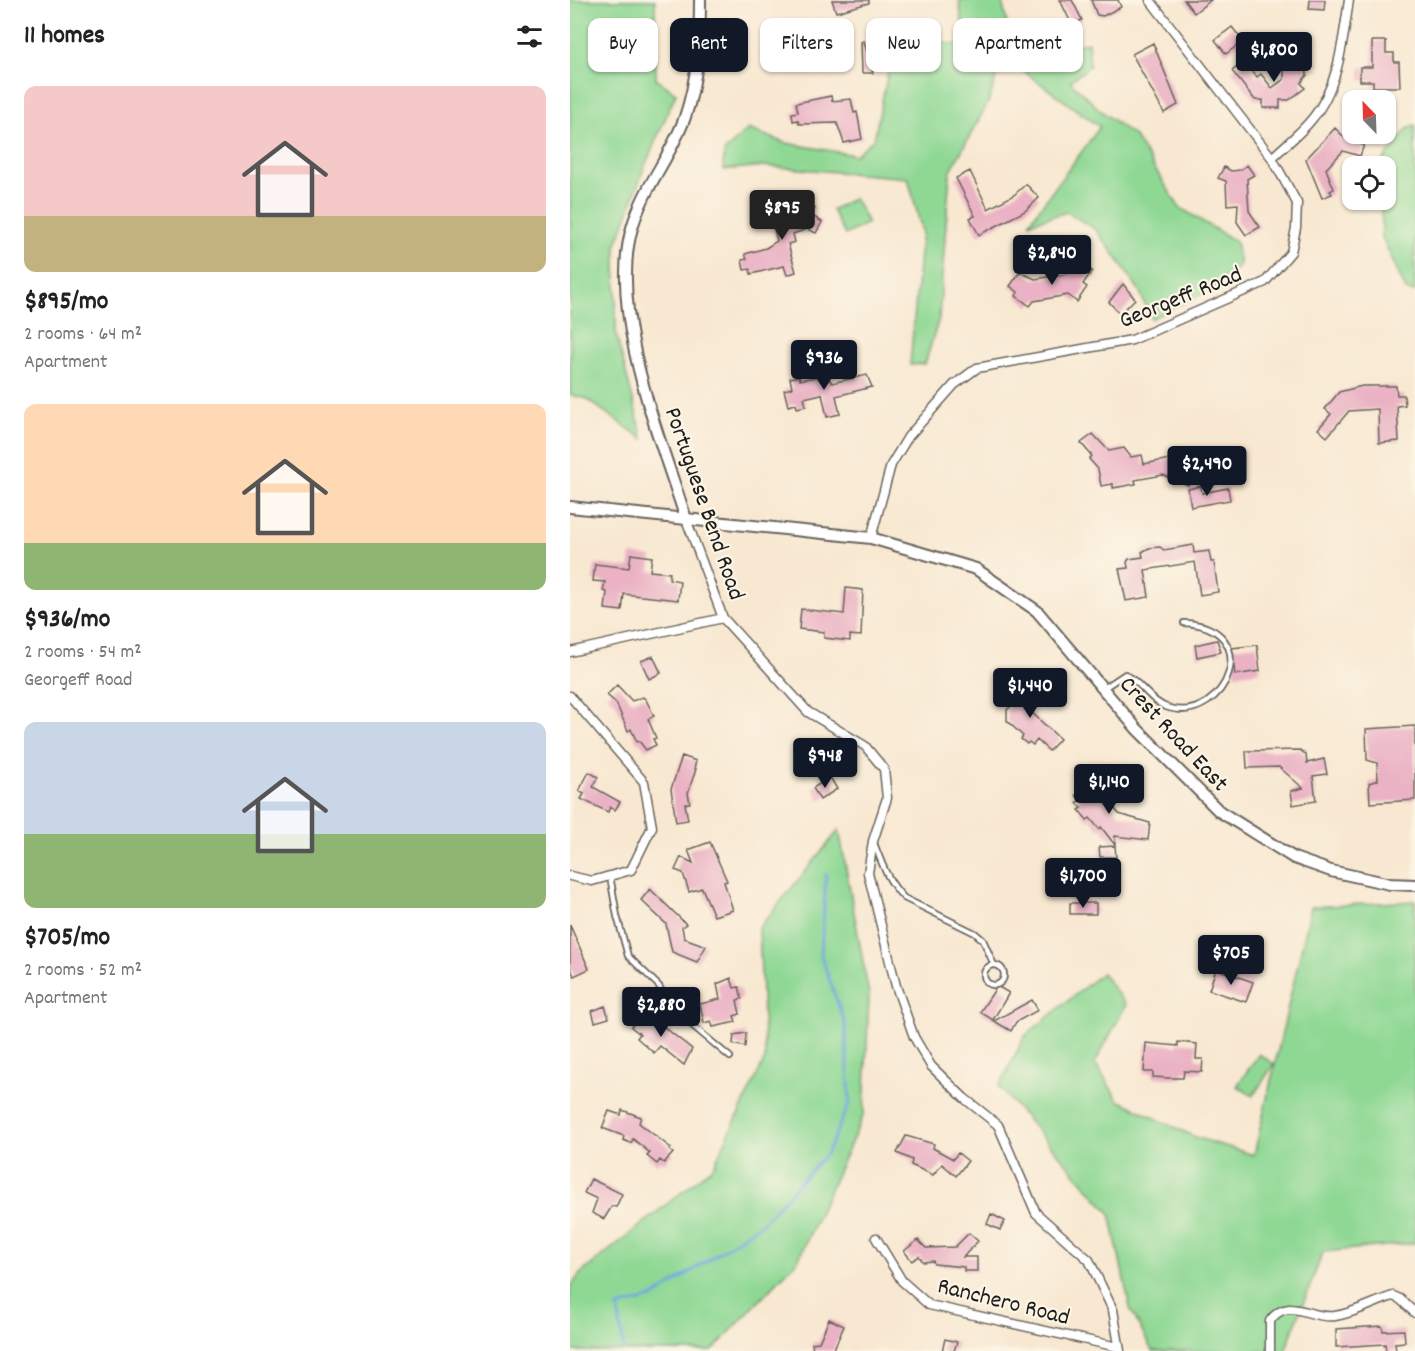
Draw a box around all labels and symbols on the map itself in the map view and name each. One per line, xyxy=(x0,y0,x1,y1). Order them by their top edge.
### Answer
pin: $1,800 xyxy=(1225,32,1323,83)
north arrow xyxy=(1342,90,1396,144)
pin: $895 xyxy=(746,190,818,241)
pin: $2,840 xyxy=(1003,235,1101,286)
street label: Georgeff Road xyxy=(1115,259,1248,339)
pin: $936 xyxy=(788,340,860,391)
street label: Portuguese Bend Road xyxy=(654,403,752,605)
pin: $2,490 xyxy=(1158,446,1256,497)
pin: $1,440 xyxy=(981,668,1079,719)
street label: Crest Road East xyxy=(1110,670,1236,801)
pin: $948 xyxy=(789,738,861,789)
pin: $1,140 xyxy=(1060,764,1158,815)
pin: $1,700 xyxy=(1034,858,1132,909)
pin: $705 xyxy=(1195,935,1267,986)
pin: $2,880 xyxy=(612,987,710,1038)
street label: Ranchero Road xyxy=(934,1270,1073,1336)

